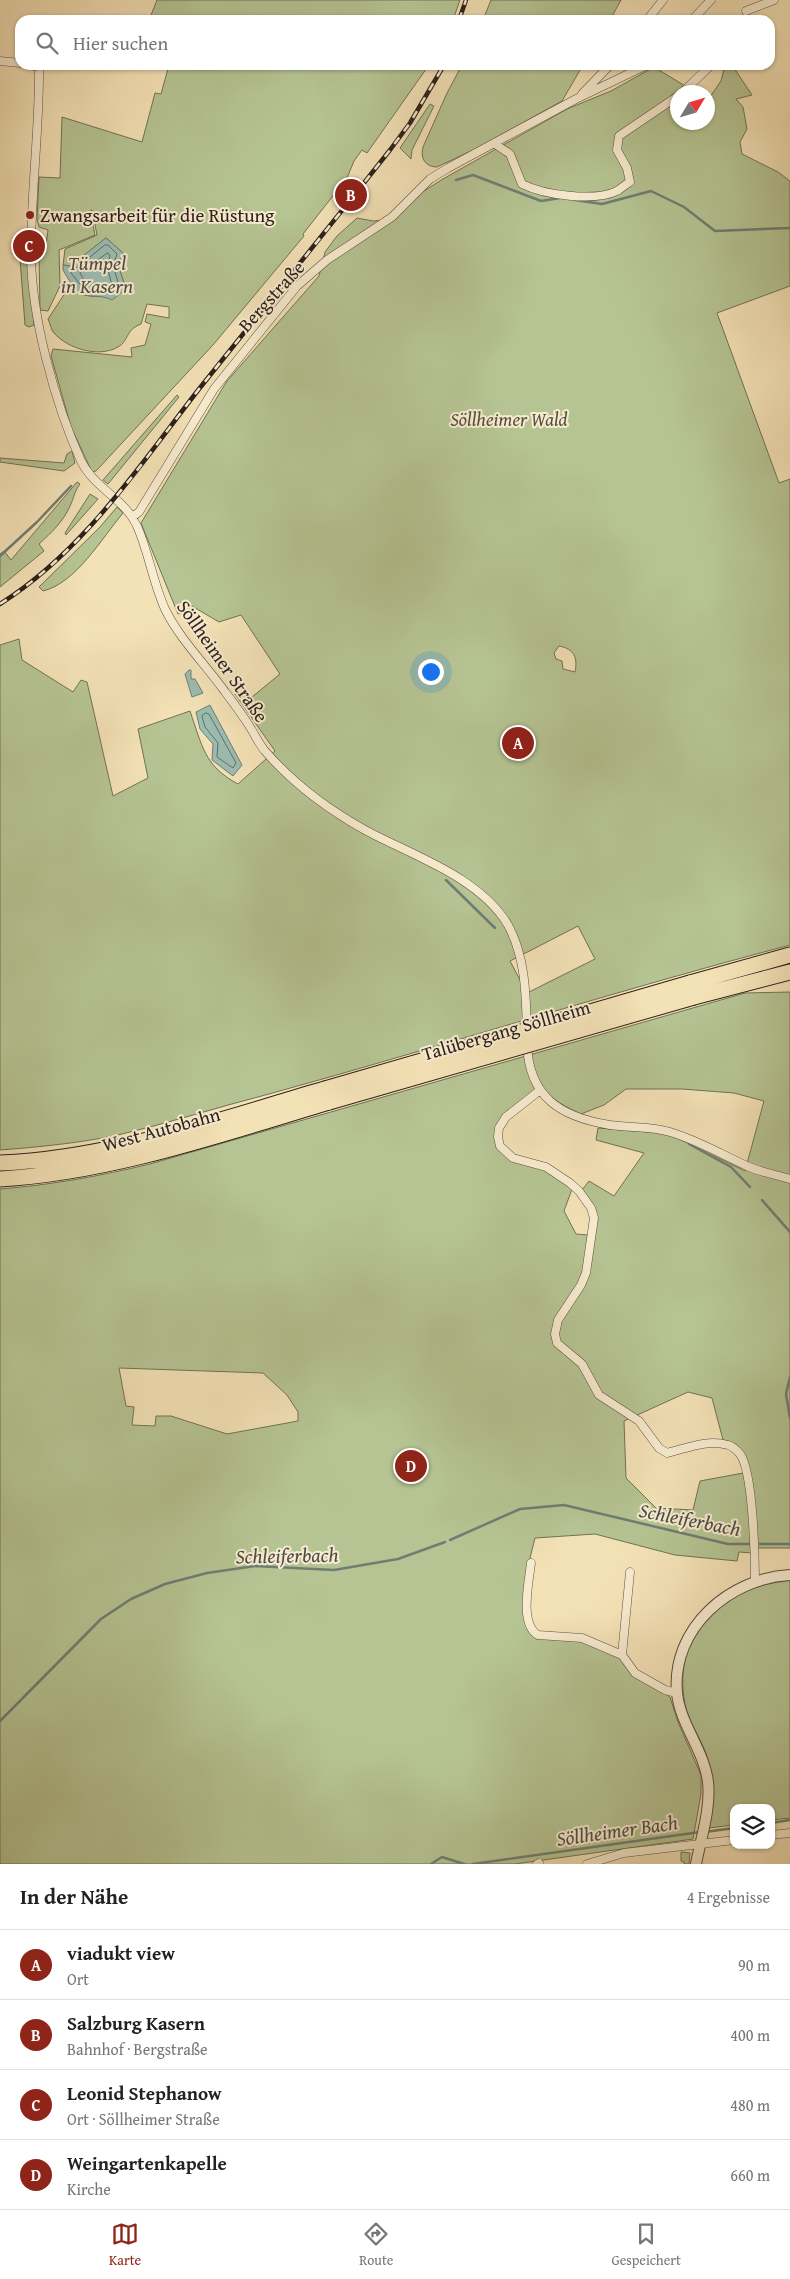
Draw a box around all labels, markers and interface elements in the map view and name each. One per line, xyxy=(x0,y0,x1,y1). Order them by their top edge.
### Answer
search box xyxy=(15,15,775,70)
icon: search xyxy=(33,29,61,57)
text: Hier suchen xyxy=(73,29,168,57)
north arrow xyxy=(670,85,715,130)
pin: B xyxy=(335,176,367,214)
place label: Zwangsarbeit für die Rüstung xyxy=(40,201,275,229)
marker: Zwangsarbeit für die Rüstung xyxy=(24,209,36,221)
pin: C xyxy=(13,227,45,265)
water label: Tümpel in Kasern xyxy=(61,248,133,300)
street label: Bergstraße xyxy=(231,254,311,338)
park label: Söllheimer Wald xyxy=(450,405,568,433)
street label: Söllheimer Straße xyxy=(170,594,276,728)
your location xyxy=(418,659,444,685)
pin: A xyxy=(502,724,534,762)
street label: Talübergang Söllheim xyxy=(419,992,594,1067)
street label: West Autobahn xyxy=(99,1100,223,1158)
pin: D xyxy=(395,1447,427,1485)
water label: Schleiferbach xyxy=(637,1495,743,1543)
water label: Schleiferbach xyxy=(235,1540,339,1570)
map controls xyxy=(730,1804,775,1849)
button: layers xyxy=(730,1804,775,1849)
water label: Söllheimer Bach xyxy=(555,1807,679,1853)
text: In der Nähe xyxy=(20,1881,128,1912)
text: 4 Ergebnisse xyxy=(687,1885,770,1909)
text: viadukt view xyxy=(67,1939,175,1967)
text: A xyxy=(31,1953,41,1977)
text: 90 m xyxy=(738,1953,770,1977)
text: Ort xyxy=(67,1967,89,1991)
text: Salzburg Kasern xyxy=(67,2009,205,2037)
text: B xyxy=(31,2023,41,2047)
text: 400 m xyxy=(730,2023,770,2047)
text: Bahnhof · Bergstraße xyxy=(67,2037,208,2061)
text: Leonid Stephanow xyxy=(67,2079,222,2107)
text: C xyxy=(31,2093,41,2117)
text: 480 m xyxy=(730,2093,770,2117)
text: Ort · Söllheimer Straße xyxy=(67,2107,220,2131)
text: Weingartenkapelle xyxy=(67,2149,227,2177)
text: D xyxy=(31,2163,41,2187)
text: 660 m xyxy=(730,2163,770,2187)
text: Kirche xyxy=(67,2177,111,2201)
tab: Karte xyxy=(109,2220,141,2270)
tab: Route xyxy=(359,2220,393,2270)
tab: Gespeichert xyxy=(611,2220,681,2270)

